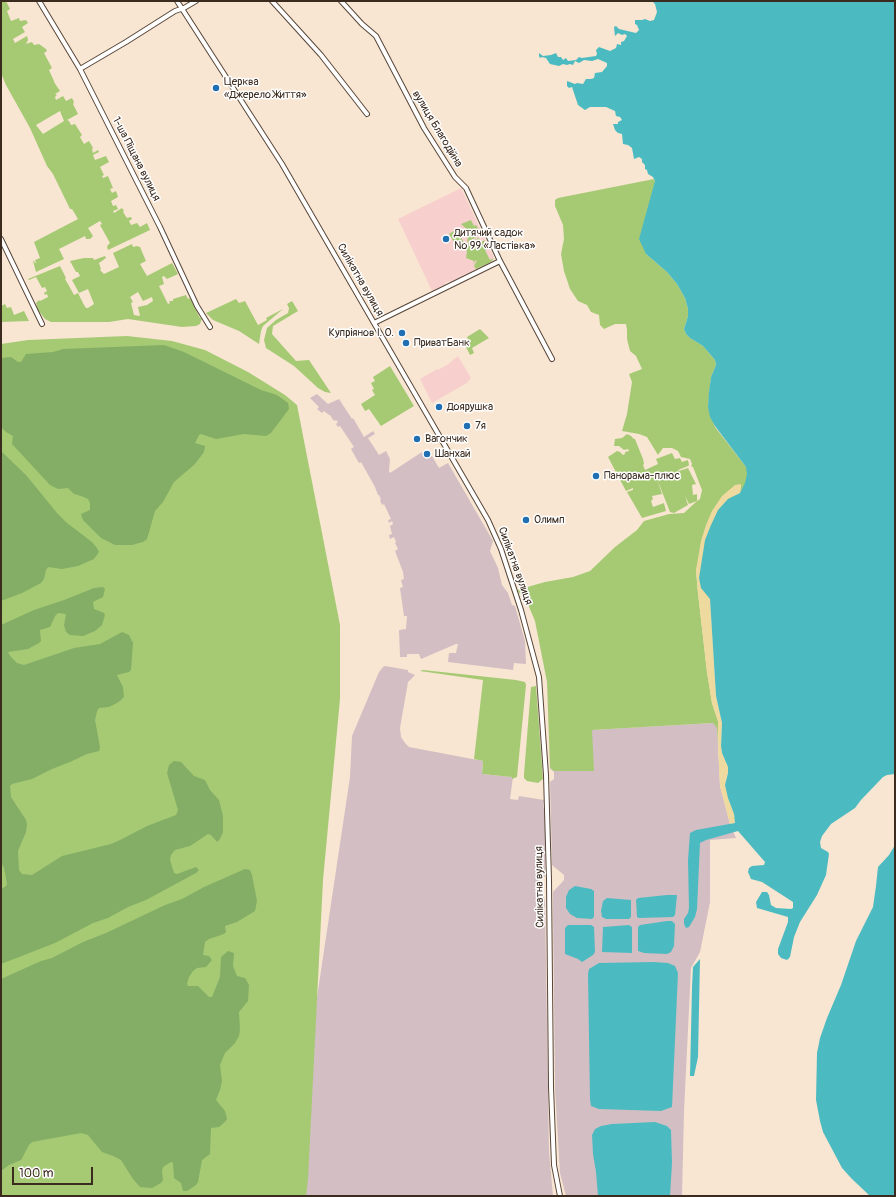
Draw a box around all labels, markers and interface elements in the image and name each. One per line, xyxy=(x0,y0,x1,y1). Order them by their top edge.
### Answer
place label: Церква «Джерело Життя» xyxy=(224,75,306,101)
marker: Церква «Джерело Життя» xyxy=(211,83,221,93)
street label: вулиця Благодійна xyxy=(409,88,465,170)
street label: 1-ша Піщана вулиця xyxy=(109,115,163,203)
place label: Дитячий садок № 99 «Ластівка» xyxy=(454,226,535,252)
marker: Дитячий садок № 99 «Ластівка» xyxy=(441,234,451,244)
street label: Силікатна вулиця xyxy=(334,241,386,319)
place label: Купріянов І. О. xyxy=(329,326,394,340)
marker: Купріянов І. О. xyxy=(397,328,407,338)
place label: ПриватБанк xyxy=(414,336,470,350)
marker: ПриватБанк xyxy=(401,338,411,348)
place label: Доярушка xyxy=(447,400,493,414)
marker: Доярушка xyxy=(434,402,444,412)
place label: 7я xyxy=(475,419,486,433)
marker: 7я xyxy=(462,421,472,431)
place label: Вагончик xyxy=(425,432,468,446)
marker: Вагончик xyxy=(412,434,422,444)
place label: Шанхай xyxy=(435,447,470,461)
marker: Шанхай xyxy=(422,449,432,459)
place label: Панорама-плюс xyxy=(604,469,680,483)
marker: Панорама-плюс xyxy=(591,471,601,481)
place label: Олимп xyxy=(534,513,565,527)
marker: Олимп xyxy=(521,515,531,525)
street label: Силікатна вулиця xyxy=(495,525,535,607)
street label: Силікатна вулиця xyxy=(533,846,547,928)
scale bar xyxy=(14,1159,95,1185)
text: 100 m xyxy=(19,1166,53,1181)

